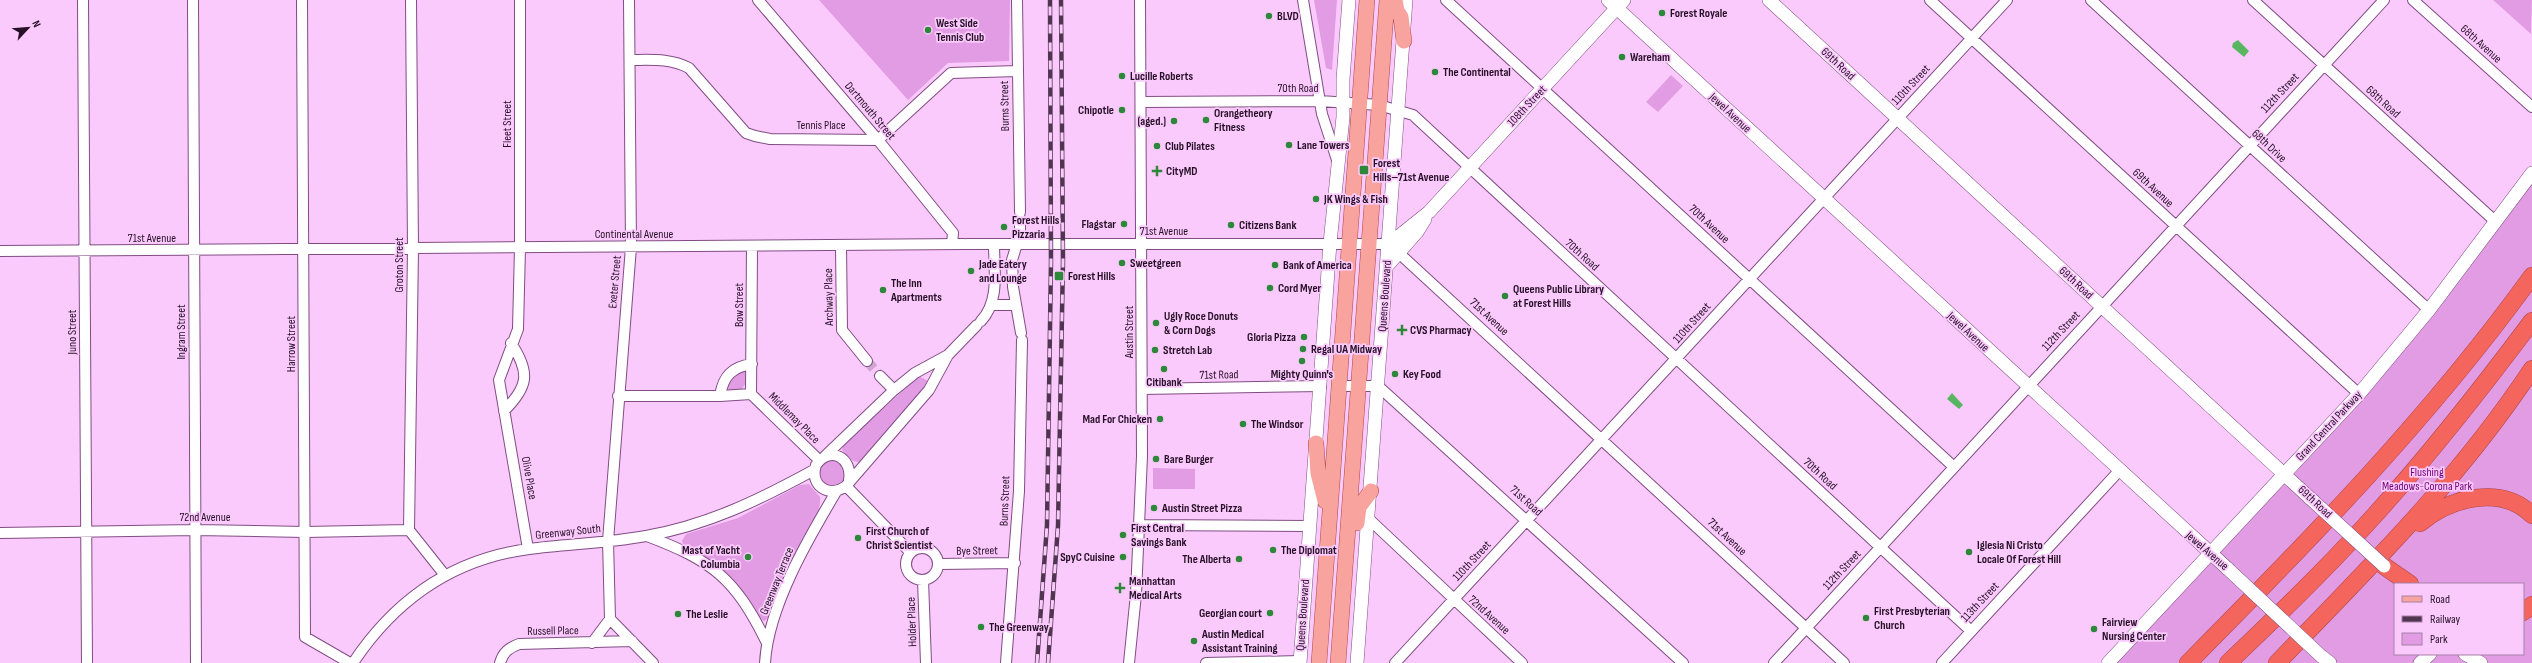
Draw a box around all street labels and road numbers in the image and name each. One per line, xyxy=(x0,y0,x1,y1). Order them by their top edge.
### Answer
street label: 68th Avenue xyxy=(2457,22,2505,67)
street label: 69th Road xyxy=(1818,44,1858,84)
street label: 110th Street xyxy=(1889,61,1934,108)
street label: 112th Street xyxy=(2258,70,2303,116)
street label: Dartmouth Street xyxy=(841,79,899,143)
street label: Burns Street xyxy=(997,80,1013,131)
street label: 70th Road xyxy=(1278,81,1318,96)
street label: 108th Street xyxy=(1504,82,1550,130)
street label: 68th Road xyxy=(2363,83,2403,121)
street label: Jewel Avenue xyxy=(1705,89,1754,136)
street label: Fleet Street xyxy=(500,100,515,148)
street label: Tennis Place xyxy=(796,118,846,133)
street label: 68th Drive xyxy=(2248,126,2290,166)
street label: 69th Avenue xyxy=(2129,165,2177,211)
street label: 70th Avenue xyxy=(1686,201,1733,247)
street label: 71st Avenue xyxy=(1140,224,1188,239)
street label: Continental Avenue xyxy=(595,227,674,242)
street label: 71st Avenue xyxy=(128,231,176,246)
street label: 70th Road xyxy=(1562,236,1602,274)
street label: Groton Street xyxy=(392,237,407,293)
street label: Exeter Street xyxy=(605,255,625,309)
street label: Queens Boulevard xyxy=(1375,260,1395,332)
street label: 69th Road xyxy=(2056,263,2096,303)
street label: Archway Place xyxy=(821,268,837,327)
street label: Bow Street xyxy=(732,283,747,327)
street label: 71st Avenue xyxy=(1466,295,1512,339)
street label: 110th Street xyxy=(1670,299,1714,347)
street label: Ingram Street xyxy=(174,304,189,360)
street label: Austin Street xyxy=(1122,305,1137,359)
street label: Jewel Avenue xyxy=(1943,308,1992,355)
street label: 112th Street xyxy=(2039,308,2084,354)
street label: Juno Street xyxy=(65,309,80,355)
street label: Harrow Street xyxy=(284,316,299,372)
street label: 71st Road xyxy=(1199,367,1239,383)
street label: Grand Central Parkway xyxy=(2293,387,2366,464)
street label: Middlemay Place xyxy=(765,389,823,447)
street label: Olive Place xyxy=(518,455,540,501)
street label: 70th Road xyxy=(1800,455,1840,493)
street label: Burns Street xyxy=(997,475,1013,526)
street label: 71st Road xyxy=(1507,482,1545,520)
street label: 69th Road xyxy=(2295,482,2335,522)
street label: 72nd Avenue xyxy=(179,510,231,525)
street label: 71st Avenue xyxy=(1704,515,1750,559)
street label: Greenway South xyxy=(535,521,601,543)
street label: Jewel Avenue xyxy=(2182,528,2232,574)
street label: 110th Street xyxy=(1450,537,1495,584)
street label: Bye Street xyxy=(956,543,998,559)
street label: Greenway Terrace xyxy=(757,545,797,617)
street label: 112th Street xyxy=(1820,547,1865,593)
street label: Queens Boulevard xyxy=(1293,579,1313,651)
street label: 113th Street xyxy=(1958,579,2003,625)
street label: 72nd Avenue xyxy=(1465,592,1513,638)
street label: Holder Place xyxy=(904,597,920,647)
street label: Russell Place xyxy=(527,623,579,639)

